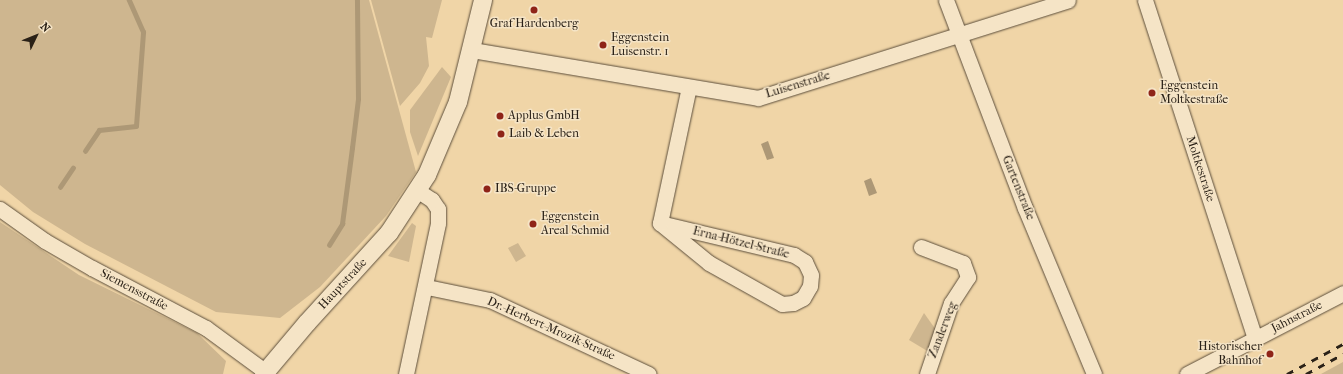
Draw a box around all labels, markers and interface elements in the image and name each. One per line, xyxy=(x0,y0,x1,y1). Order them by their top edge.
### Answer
marker: Graf Hardenberg xyxy=(529,5,539,15)
north arrow xyxy=(16,16,56,56)
place label: Graf Hardenberg xyxy=(490,17,578,31)
text: N xyxy=(38,20,53,35)
place label: Eggenstein Luisenstr. 1 xyxy=(611,31,669,59)
marker: Eggenstein Luisenstr. 1 xyxy=(598,40,608,50)
street label: Luisenstraße xyxy=(764,68,832,102)
place label: Eggenstein Moltkestraße xyxy=(1160,79,1228,107)
marker: Eggenstein Moltkestraße xyxy=(1147,88,1157,98)
place label: Applus GmbH xyxy=(508,109,580,123)
marker: Applus GmbH xyxy=(495,111,505,121)
place label: Laib & Leben xyxy=(509,127,579,141)
marker: Laib & Leben xyxy=(496,129,506,139)
street label: Moltkestraße xyxy=(1183,134,1217,204)
street label: Gartenstraße xyxy=(999,154,1037,222)
place label: IBS-Gruppe xyxy=(495,182,556,196)
marker: IBS-Gruppe xyxy=(482,184,492,194)
place label: Eggenstein Areal Schmid xyxy=(541,210,609,238)
marker: Eggenstein Areal Schmid xyxy=(528,219,538,229)
street label: Erna-Hötzel-Straße xyxy=(691,224,791,262)
street label: Hauptstraße xyxy=(316,256,370,312)
street label: Siemensstraße xyxy=(98,266,170,314)
street label: Dr.-Herbert-Mrozik-Straße xyxy=(485,294,617,364)
street label: Jahnstraße xyxy=(1269,298,1325,336)
street label: Zanderweg xyxy=(926,300,960,360)
place label: Historischer Bahnhof xyxy=(1198,340,1262,368)
marker: Historischer Bahnhof xyxy=(1265,349,1275,359)

